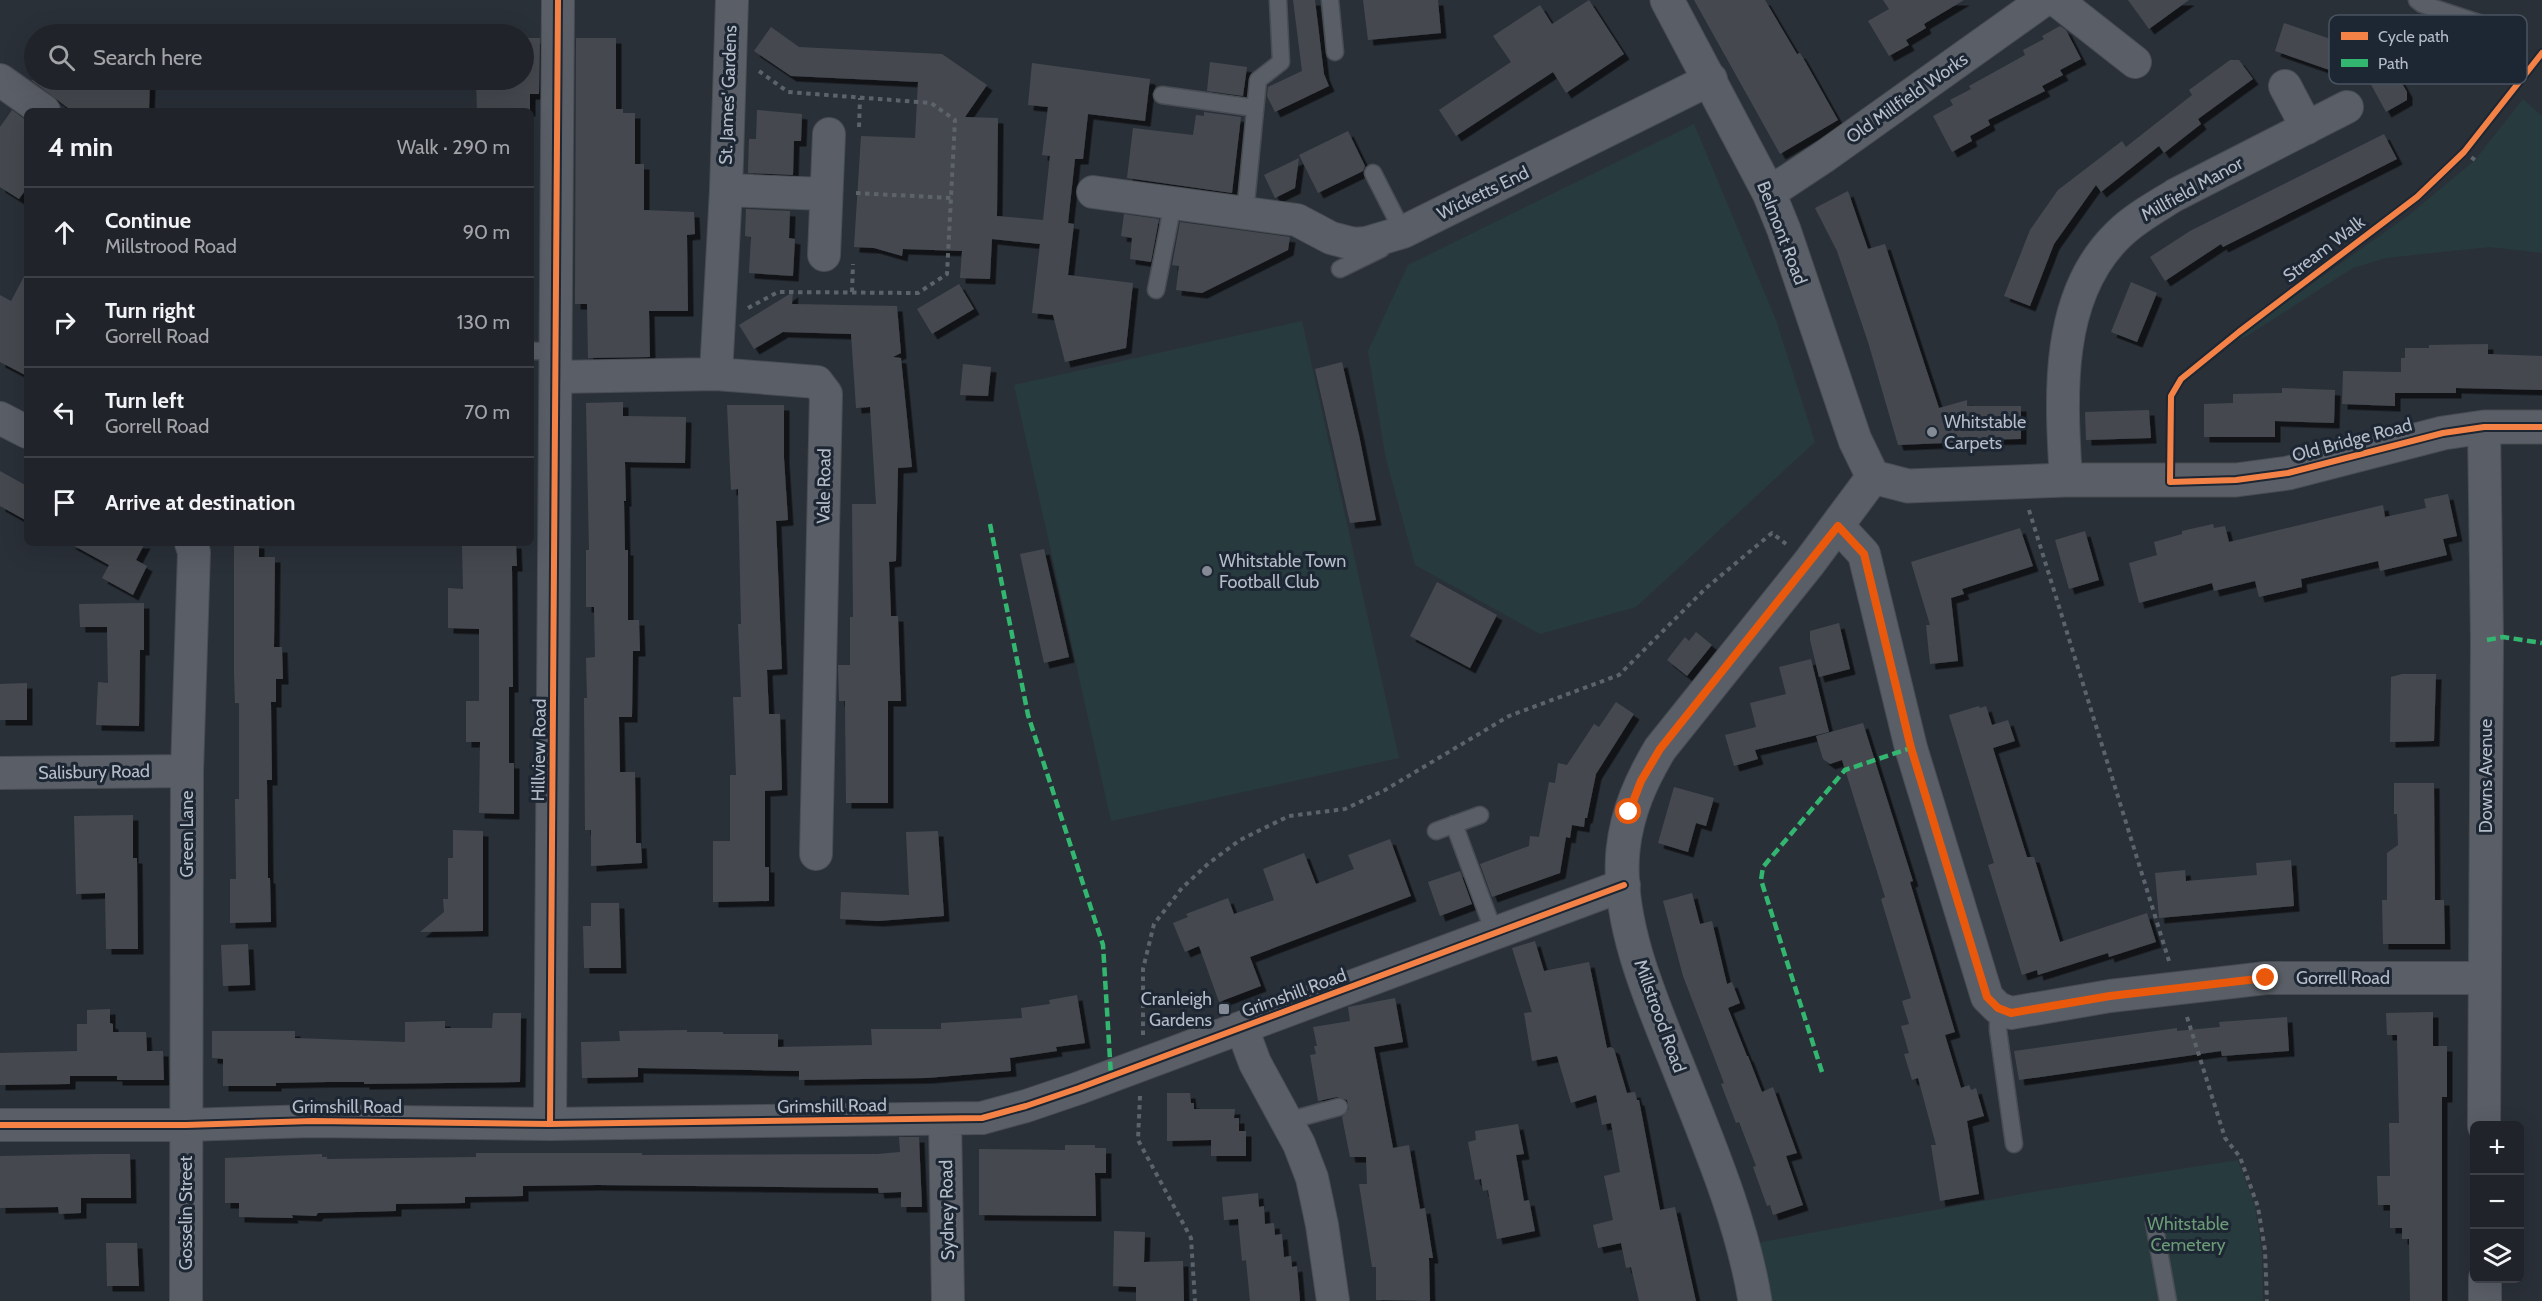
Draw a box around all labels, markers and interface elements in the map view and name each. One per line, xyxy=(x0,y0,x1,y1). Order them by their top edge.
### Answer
legend xyxy=(2329,15,2527,84)
search box xyxy=(24,24,534,90)
street label: St. James' Gardens xyxy=(715,25,741,165)
text: Cycle path xyxy=(2378,27,2449,46)
icon: search xyxy=(45,41,78,74)
text: Search here xyxy=(93,44,202,71)
street label: Old Millfield Works xyxy=(1842,48,1972,148)
text: Path xyxy=(2378,54,2409,73)
text: 4 min xyxy=(48,131,113,163)
text: Walk · 290 m xyxy=(397,135,510,159)
street label: Millfield Manor xyxy=(2137,152,2247,226)
street label: Wicketts End xyxy=(1434,161,1532,225)
street label: Belmont Road xyxy=(1752,178,1812,288)
text: Continue xyxy=(105,207,191,234)
street label: Stream Walk xyxy=(2279,211,2370,287)
icon: ahead xyxy=(48,216,81,249)
text: 90 m xyxy=(463,220,510,244)
text: Millstrood Road xyxy=(105,234,237,258)
text: Turn right xyxy=(105,297,195,324)
icon: right xyxy=(48,306,81,339)
text: 130 m xyxy=(457,310,510,334)
text: Gorrell Road xyxy=(105,324,209,348)
text: Turn left xyxy=(105,387,184,414)
icon: left xyxy=(48,396,81,429)
text: 70 m xyxy=(464,400,510,424)
place label: Whitstable Carpets xyxy=(1944,411,2026,454)
street label: Old Bridge Road xyxy=(2290,413,2414,467)
text: Gorrell Road xyxy=(105,414,209,438)
marker: Whitstable Carpets xyxy=(1925,425,1939,439)
street label: Vale Road xyxy=(812,448,836,524)
icon: arrive xyxy=(48,486,81,519)
text: Arrive at destination xyxy=(105,489,295,516)
place label: Whitstable Town Football Club xyxy=(1219,550,1346,593)
marker: Whitstable Town Football Club xyxy=(1200,564,1214,578)
street label: Hillview Road xyxy=(527,698,551,802)
street label: Downs Avenue xyxy=(2475,719,2497,833)
street label: Salisbury Road xyxy=(38,760,150,784)
street label: Green Lane xyxy=(176,791,198,877)
route start xyxy=(1615,798,1641,824)
street label: Millstrood Road xyxy=(1629,957,1691,1075)
street label: Grimshill Road xyxy=(1239,964,1349,1022)
route end xyxy=(2252,964,2278,990)
street label: Gorrell Road xyxy=(2296,967,2390,989)
place label: Cranleigh Gardens xyxy=(1141,988,1212,1031)
marker: Cranleigh Gardens xyxy=(1217,1002,1231,1016)
street label: Grimshill Road xyxy=(777,1094,887,1118)
street label: Grimshill Road xyxy=(292,1096,402,1118)
map controls xyxy=(2470,1121,2524,1283)
button: + xyxy=(2470,1121,2524,1175)
street label: Gosselin Street xyxy=(175,1156,197,1270)
street label: Sydney Road xyxy=(935,1160,959,1260)
button: − xyxy=(2470,1175,2524,1229)
park label: Whitstable Cemetery xyxy=(2147,1213,2229,1256)
button: layers xyxy=(2470,1229,2524,1283)

